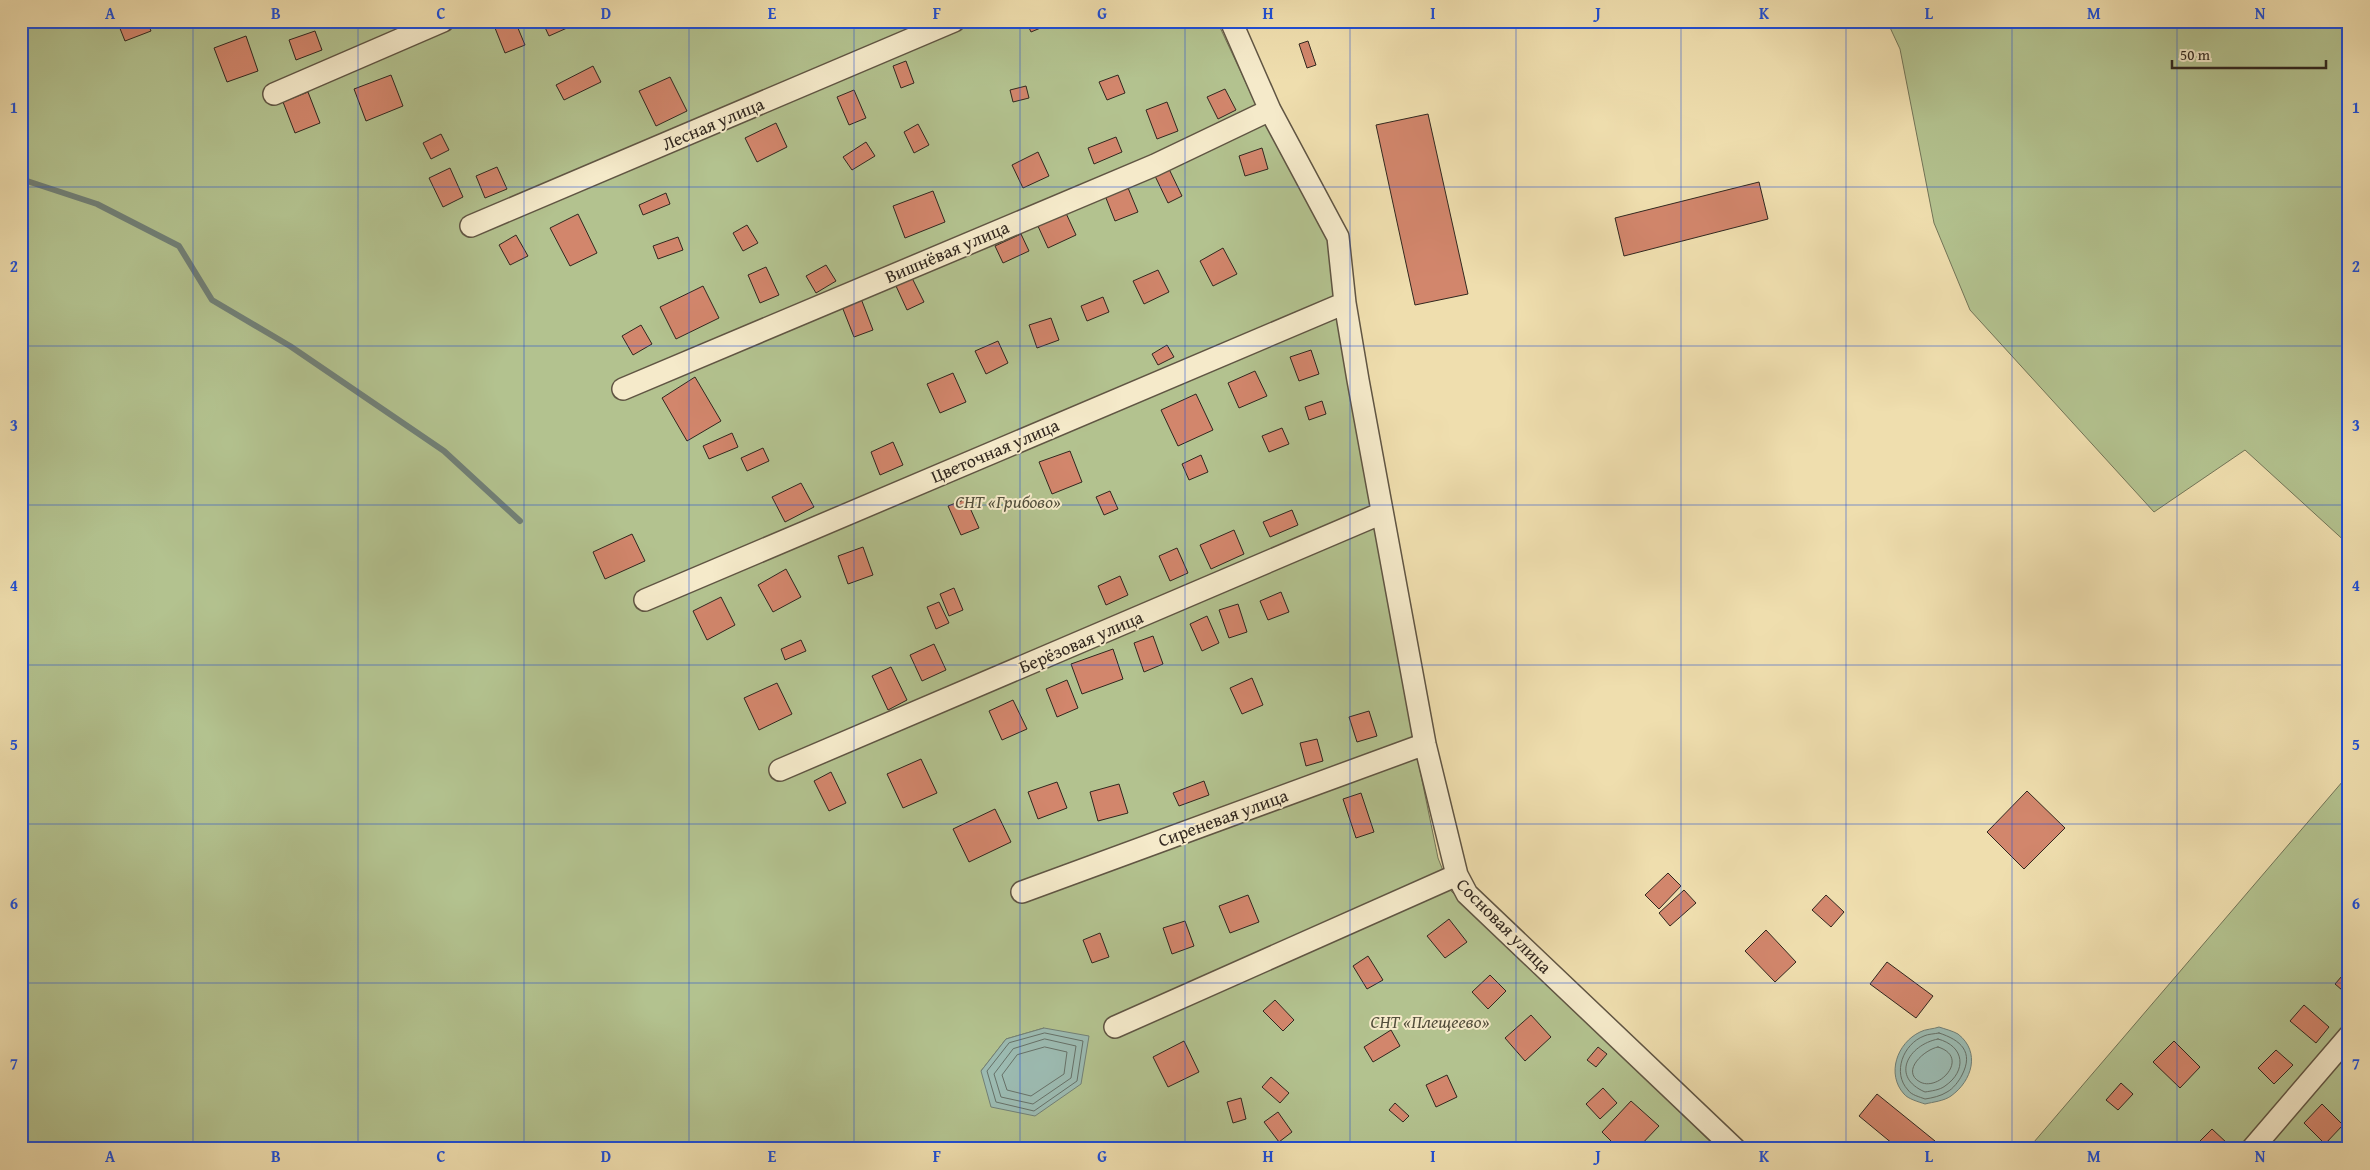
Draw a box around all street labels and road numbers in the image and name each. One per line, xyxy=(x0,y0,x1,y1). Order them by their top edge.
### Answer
street label: Лесная улица xyxy=(658,90,768,157)
street label: Вишнёвая улица xyxy=(881,213,1013,290)
street label: Цветочная улица xyxy=(926,411,1064,490)
street label: Берёзовая улица xyxy=(1014,603,1148,680)
street label: Сиреневая улица xyxy=(1154,781,1292,854)
street label: Сосновая улица xyxy=(1450,872,1559,980)

